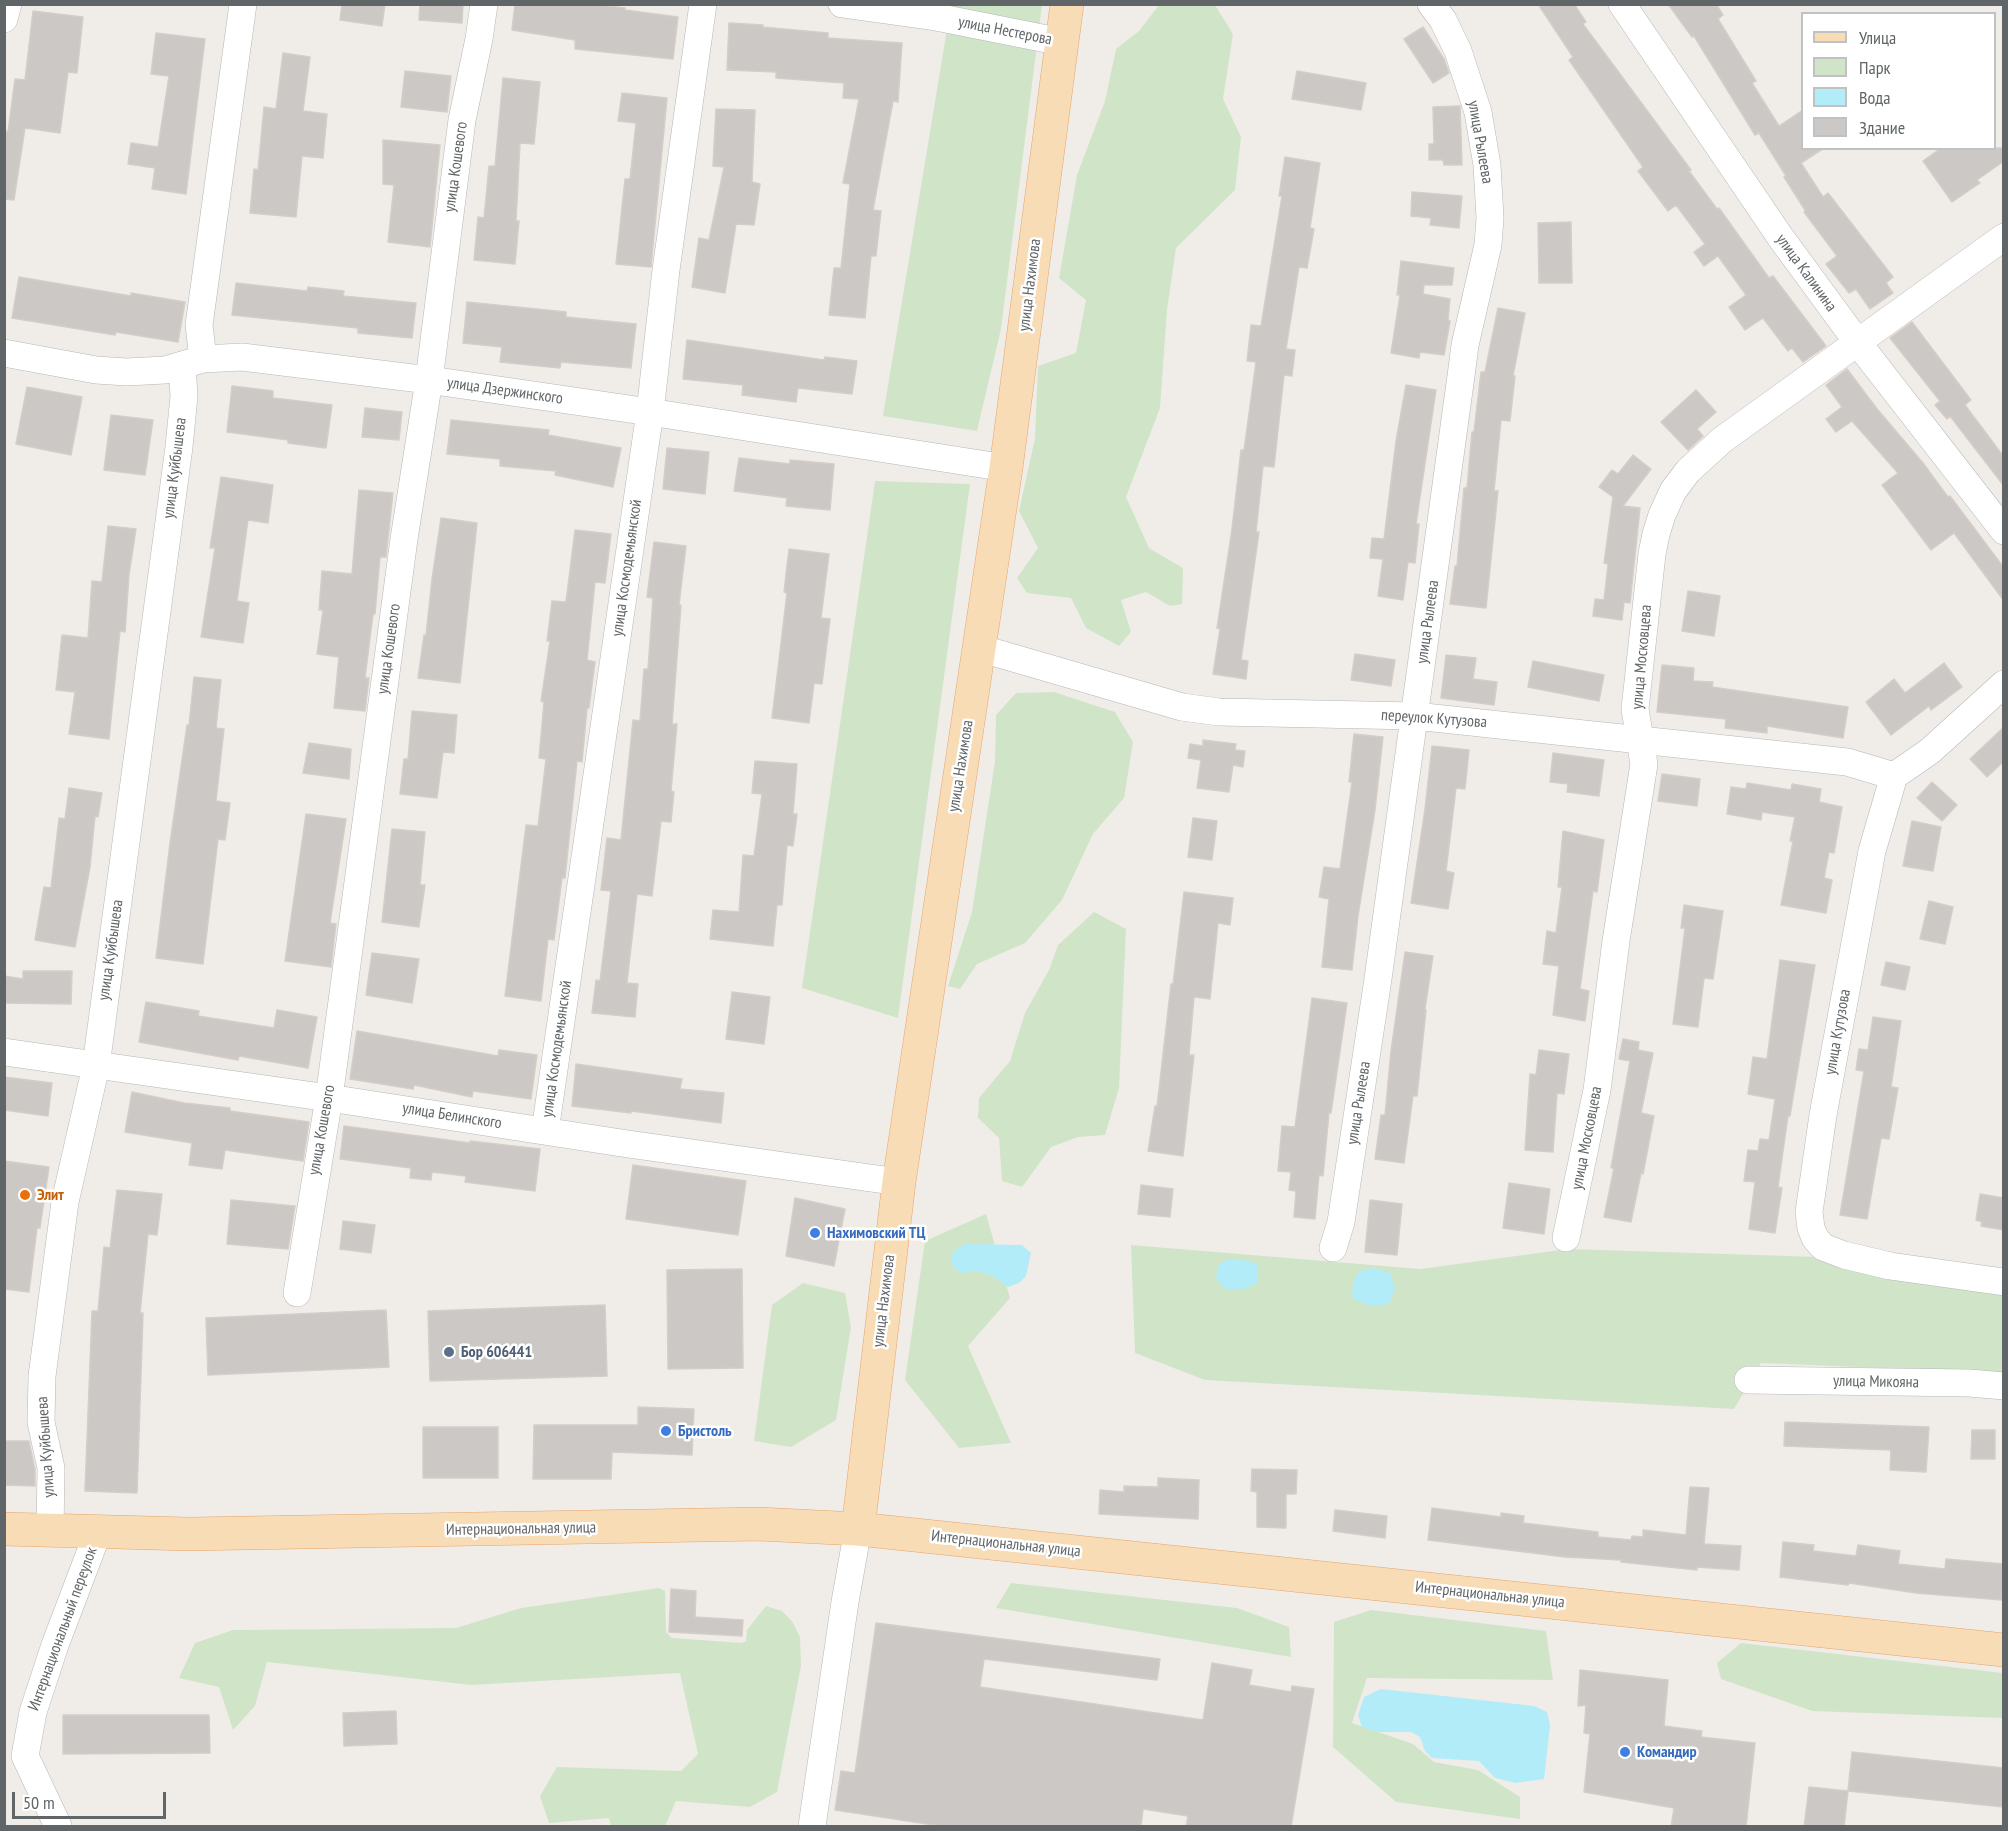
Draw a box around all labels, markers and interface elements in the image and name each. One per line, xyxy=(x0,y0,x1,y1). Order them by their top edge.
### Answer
legend xyxy=(1801,12,1996,150)
street label: улица Нестерова xyxy=(957,13,1053,49)
text: Улица xyxy=(1859,26,1896,49)
text: Парк xyxy=(1859,56,1890,79)
text: Вода xyxy=(1859,86,1890,109)
street label: улица Рылеева xyxy=(1463,99,1497,185)
text: Здание xyxy=(1859,116,1905,139)
street label: улица Кошевого xyxy=(440,121,472,213)
street label: улица Калинина xyxy=(1771,230,1841,316)
street label: улица Нахимова xyxy=(1015,238,1045,332)
street label: улица Дзержинского xyxy=(446,373,564,409)
street label: улица Куйбышева xyxy=(159,416,191,520)
street label: улица Космодемьянской xyxy=(608,498,646,638)
street label: улица Рылеева xyxy=(1413,579,1443,665)
street label: улица Кошевого xyxy=(373,603,405,695)
street label: улица Московцева xyxy=(1628,604,1656,710)
street label: переулок Кутузова xyxy=(1380,706,1488,732)
street label: улица Нахимова xyxy=(944,719,978,813)
street label: улица Куйбышева xyxy=(94,898,128,1002)
street label: улица Космодемьянской xyxy=(538,979,576,1119)
street label: улица Кутузова xyxy=(1821,988,1855,1076)
street label: улица Рылеева xyxy=(1343,1060,1375,1146)
street label: улица Кошевого xyxy=(305,1083,339,1177)
street label: улица Московцева xyxy=(1568,1085,1606,1191)
street label: улица Белинского xyxy=(401,1099,503,1133)
place label: Элит xyxy=(37,1185,64,1205)
marker: Элит xyxy=(18,1188,32,1202)
place label: Нахимовский ТЦ xyxy=(827,1223,925,1243)
marker: Нахимовский ТЦ xyxy=(808,1226,822,1240)
street label: улица Нахимова xyxy=(869,1254,899,1348)
place label: Бор 606441 xyxy=(461,1342,532,1362)
marker: Бор 606441 xyxy=(442,1345,456,1359)
street label: улица Микояна xyxy=(1833,1372,1919,1392)
street label: улица Куйбышева xyxy=(33,1396,59,1498)
place label: Бристоль xyxy=(678,1421,732,1441)
marker: Бристоль xyxy=(659,1424,673,1438)
street label: Интернациональная улица xyxy=(446,1518,596,1540)
street label: Интернациональная улица xyxy=(930,1527,1082,1561)
street label: Интернациональный переулок xyxy=(24,1545,102,1713)
street label: Интернациональная улица xyxy=(1414,1578,1566,1612)
place label: Командир xyxy=(1637,1742,1697,1762)
marker: Командир xyxy=(1618,1745,1632,1759)
scale bar xyxy=(15,1780,170,1818)
text: 50 m xyxy=(23,1791,55,1814)

